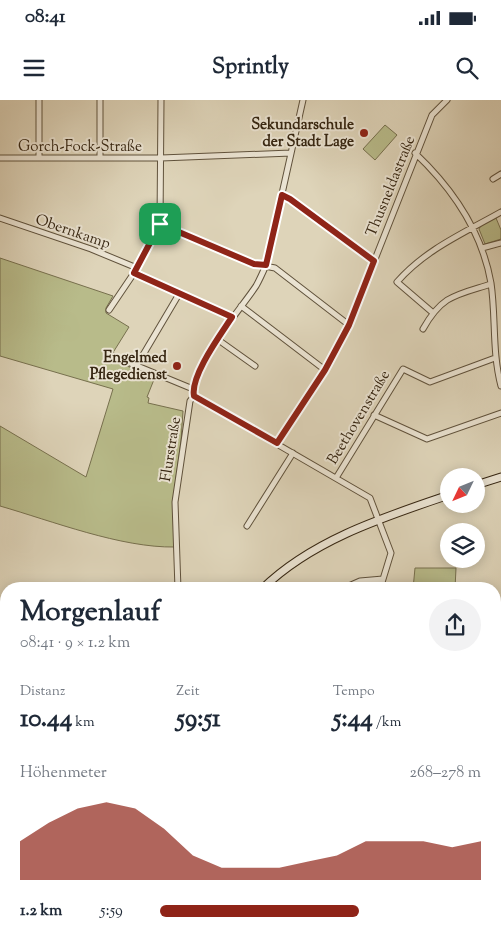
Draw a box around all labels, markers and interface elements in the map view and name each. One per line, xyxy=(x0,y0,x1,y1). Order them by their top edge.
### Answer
text: 08:41 xyxy=(25,4,66,31)
text: Sprintly xyxy=(212,52,289,84)
icon: menu xyxy=(20,54,48,82)
icon: search xyxy=(453,54,481,82)
place label: Sekundarschule der Stadt Lage xyxy=(251,115,354,153)
marker: Sekundarschule der Stadt Lage xyxy=(358,127,370,139)
street label: Thusneldastraße xyxy=(362,133,421,240)
street label: Gorch-Fock-Straße xyxy=(18,137,142,158)
pin xyxy=(139,203,181,245)
street label: Obernkamp xyxy=(32,210,113,255)
icon: arrive xyxy=(146,210,174,238)
place label: Engelmed Pflegedienst xyxy=(90,348,168,386)
marker: Engelmed Pflegedienst xyxy=(171,360,183,372)
street label: Beethovenstraße xyxy=(323,367,396,469)
street label: Flurstraße xyxy=(156,415,187,483)
north arrow xyxy=(440,468,485,512)
map controls xyxy=(440,468,485,568)
button: layers xyxy=(440,523,485,568)
text: Morgenlauf xyxy=(20,593,160,633)
button: share xyxy=(429,599,481,651)
text: 08:41 · 9 × 1.2 km xyxy=(20,632,130,655)
text: Distanz xyxy=(20,682,65,702)
text: Zeit xyxy=(176,682,199,702)
text: Tempo xyxy=(333,682,375,702)
text: 10.44 xyxy=(20,702,72,738)
text: 59:51 xyxy=(176,702,221,738)
text: 5:44 xyxy=(333,702,373,738)
text: km xyxy=(72,713,95,733)
text: /km xyxy=(373,713,401,733)
text: Höhenmeter xyxy=(20,762,107,785)
text: 268–278 m xyxy=(410,762,481,785)
text: 1.2 km xyxy=(20,900,62,923)
text: 5:59 xyxy=(100,900,123,923)

